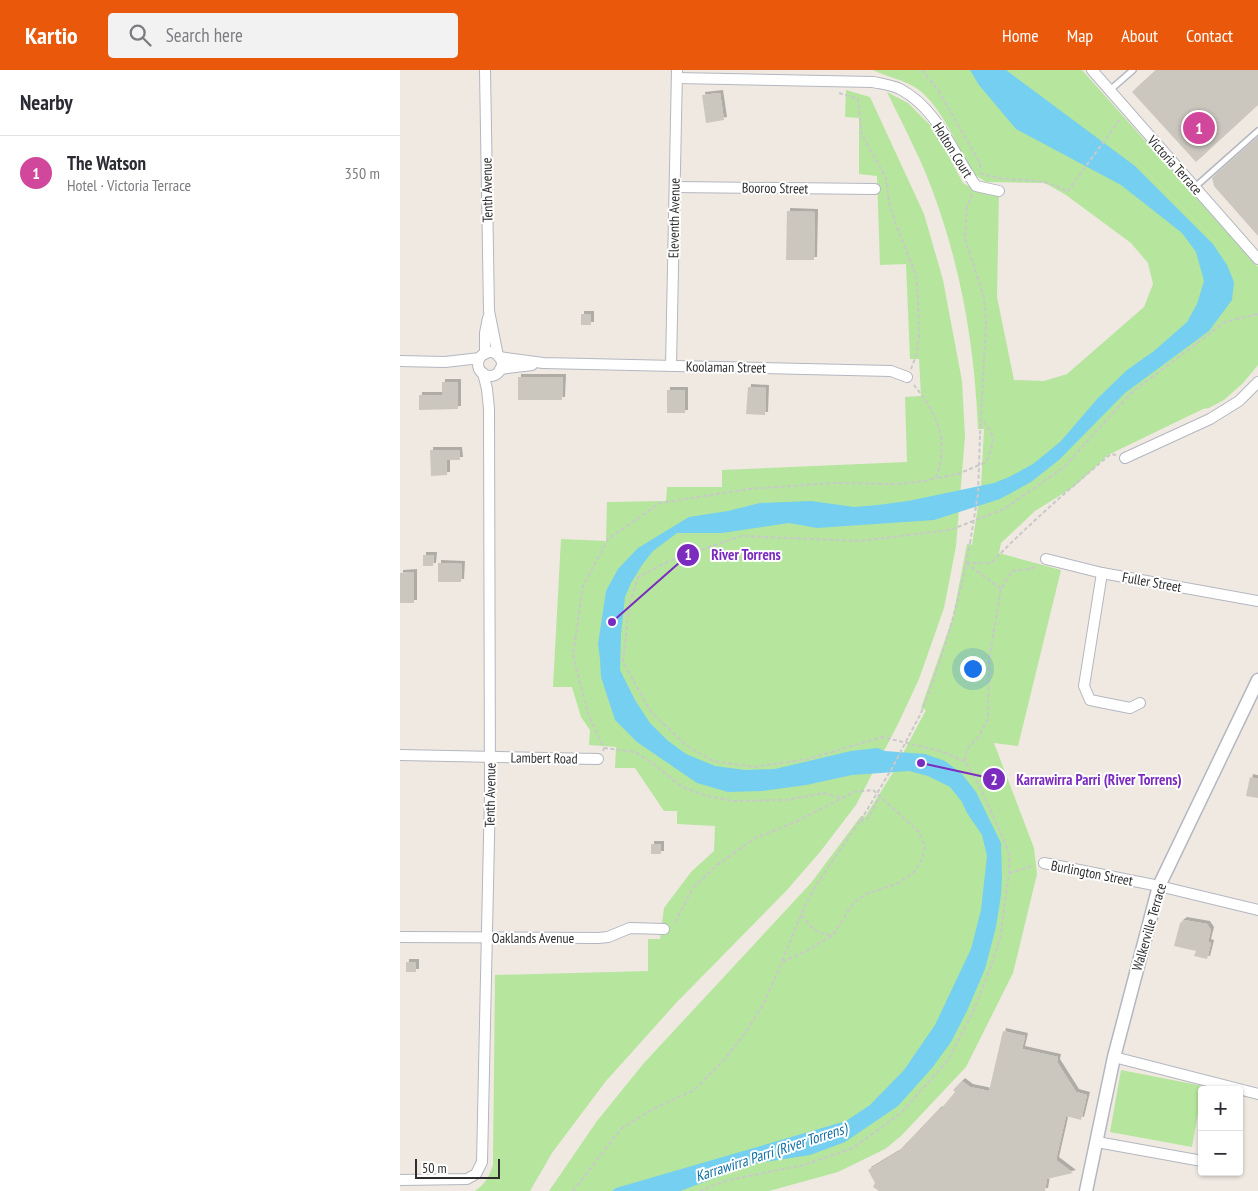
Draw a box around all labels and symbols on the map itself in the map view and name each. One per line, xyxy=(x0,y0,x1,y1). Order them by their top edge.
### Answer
pin: 1 xyxy=(1183,109,1215,147)
street label: Holton Court xyxy=(929,119,977,181)
street label: Victoria Terrace xyxy=(1143,131,1207,199)
street label: Tenth Avenue xyxy=(477,157,497,223)
street label: Eleventh Avenue xyxy=(664,178,684,258)
street label: Booroo Street xyxy=(742,178,809,198)
street label: Koolaman Street xyxy=(686,357,766,377)
callout: River Torrens xyxy=(676,540,791,570)
text: 1 xyxy=(684,545,692,564)
text: River Torrens xyxy=(711,545,781,564)
street label: Fuller Street xyxy=(1121,568,1183,596)
your location xyxy=(960,656,986,682)
street label: Lambert Road xyxy=(510,748,578,768)
street label: Tenth Avenue xyxy=(480,762,500,828)
callout: Karrawirra Parri (River Torrens) xyxy=(981,764,1192,794)
text: 2 xyxy=(990,770,998,789)
text: Karrawirra Parri (River Torrens) xyxy=(1016,770,1182,789)
street label: Burlington Street xyxy=(1050,856,1135,890)
street label: Walkerville Terrace xyxy=(1128,881,1170,973)
street label: Oaklands Avenue xyxy=(492,929,574,947)
water label: Karrawirra Parri (River Torrens) xyxy=(693,1118,850,1185)
scale bar xyxy=(415,1156,500,1179)

